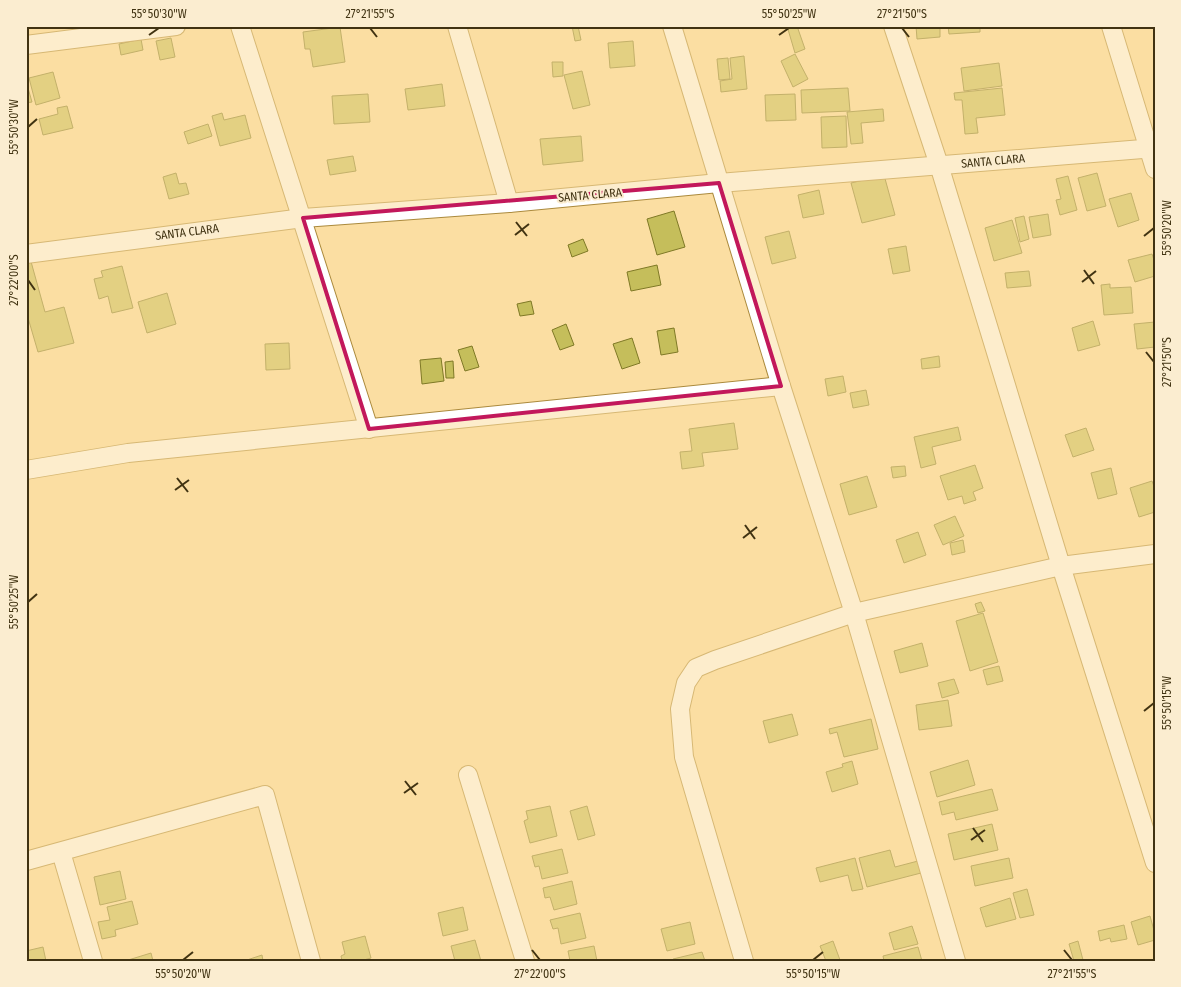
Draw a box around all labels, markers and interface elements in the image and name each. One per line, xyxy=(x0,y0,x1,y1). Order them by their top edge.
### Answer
text: 55°50'30"W xyxy=(131,7,187,21)
text: 27°21'55"S xyxy=(345,7,395,21)
text: 55°50'25"W xyxy=(762,7,816,21)
text: 27°21'50"S xyxy=(877,7,927,21)
text: 55°50'30"W xyxy=(7,99,21,155)
street label: SANTA CLARA xyxy=(960,151,1026,171)
street label: SANTA CLARA xyxy=(557,185,623,205)
text: 55°50'20"W xyxy=(1160,200,1174,256)
street label: SANTA CLARA xyxy=(154,221,220,243)
text: 27°22'00"S xyxy=(7,254,21,306)
text: 27°21'50"S xyxy=(1160,337,1174,387)
text: 55°50'25"W xyxy=(7,575,21,629)
text: 55°50'15"W xyxy=(1160,676,1174,730)
text: 55°50'20"W xyxy=(155,967,211,981)
text: 27°22'00"S xyxy=(514,967,566,981)
text: 55°50'15"W xyxy=(786,967,840,981)
text: 27°21'55"S xyxy=(1047,967,1097,981)

